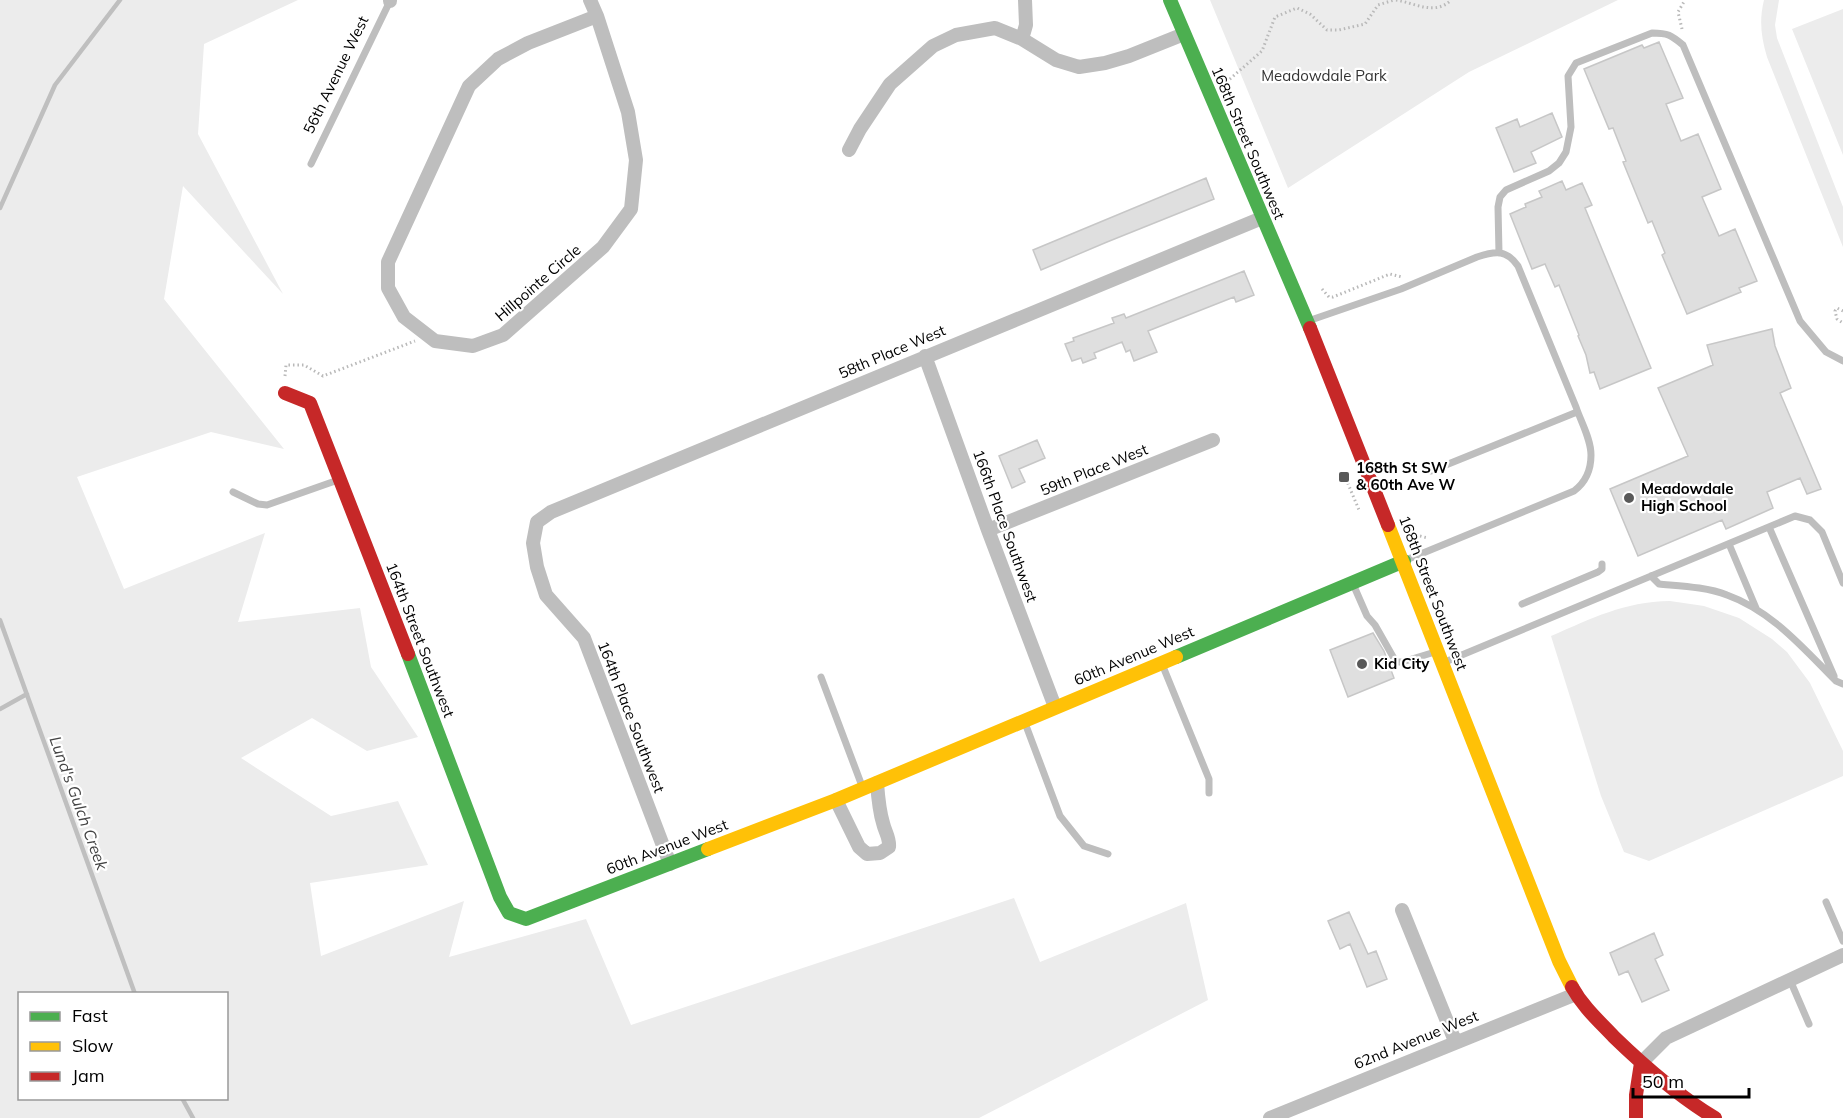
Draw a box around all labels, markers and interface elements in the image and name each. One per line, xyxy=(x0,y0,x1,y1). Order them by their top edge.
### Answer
street label: 56th Avenue West xyxy=(299,13,372,137)
street label: 168th Street Southwest xyxy=(1208,63,1289,222)
park label: Meadowdale Park xyxy=(1261,66,1387,85)
street label: Hillpointe Circle xyxy=(491,240,585,325)
street label: 58th Place West xyxy=(836,320,948,383)
street label: 59th Place West xyxy=(1037,439,1150,500)
street label: 166th Place Southwest xyxy=(969,447,1042,605)
place label: 168th St SW & 60th Ave W xyxy=(1356,458,1455,494)
marker: 168th St SW & 60th Ave W xyxy=(1337,470,1351,484)
place label: Meadowdale High School xyxy=(1641,479,1733,515)
marker: Meadowdale High School xyxy=(1622,491,1636,505)
street label: 168th Street Southwest xyxy=(1395,513,1472,673)
street label: 164th Street Southwest xyxy=(382,560,459,720)
street label: 60th Avenue West xyxy=(1071,622,1197,689)
street label: 164th Place Southwest xyxy=(594,638,669,795)
place label: Kid City xyxy=(1374,654,1430,673)
marker: Kid City xyxy=(1355,657,1369,671)
water label: Lund's Gulch Creek xyxy=(46,733,113,873)
street label: 60th Avenue West xyxy=(603,815,730,878)
legend xyxy=(18,992,228,1100)
text: Fast xyxy=(72,1004,108,1027)
street label: 62nd Avenue West xyxy=(1351,1006,1481,1073)
text: Slow xyxy=(72,1034,114,1057)
scale bar xyxy=(1633,1061,1748,1099)
text: Jam xyxy=(72,1064,105,1087)
text: 50 m xyxy=(1642,1070,1684,1093)

